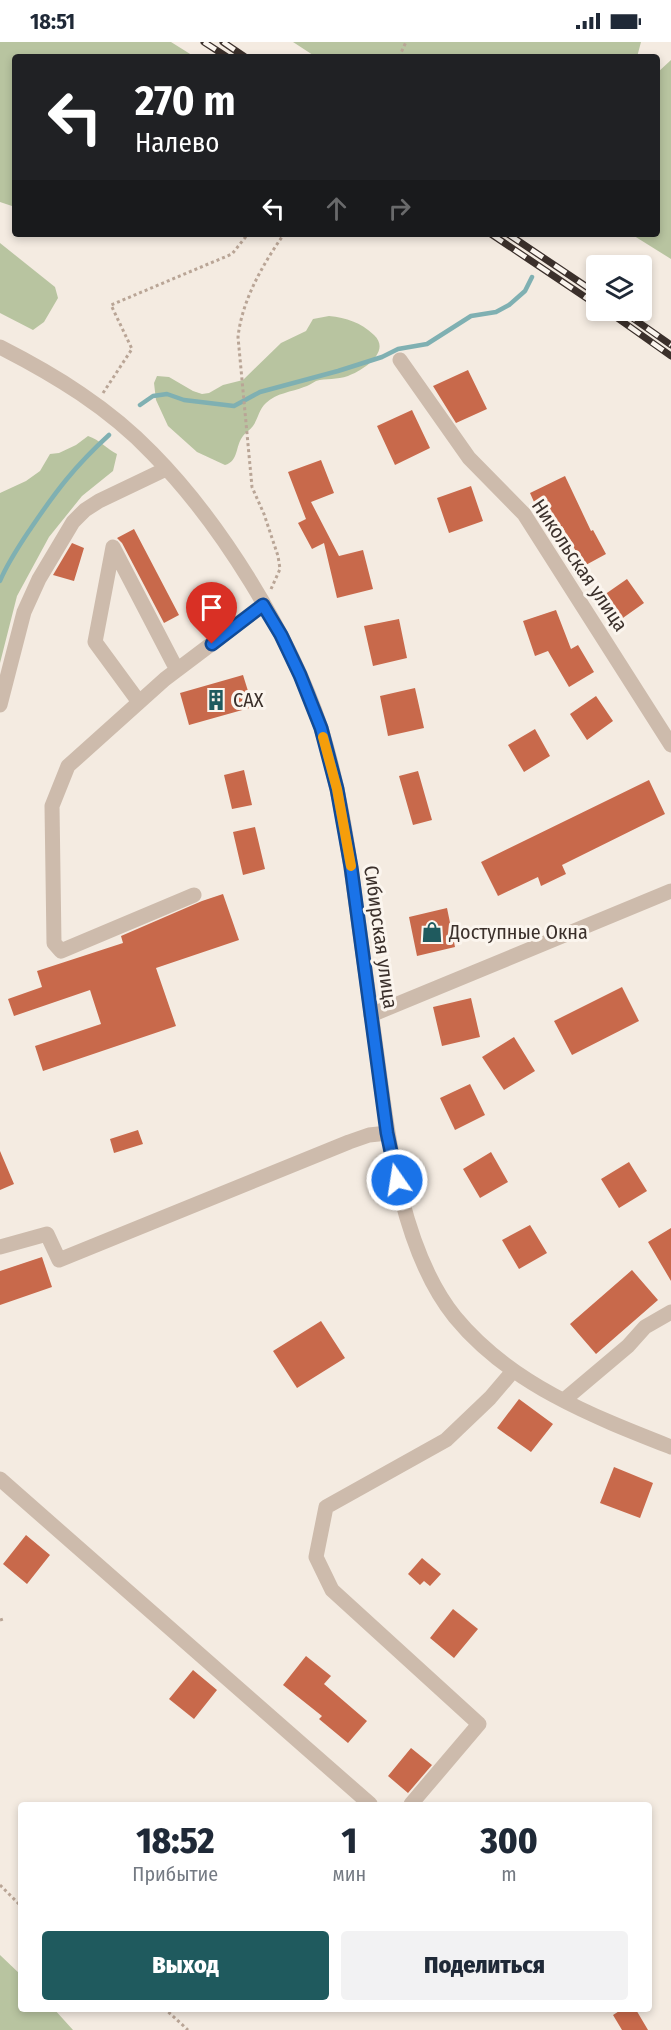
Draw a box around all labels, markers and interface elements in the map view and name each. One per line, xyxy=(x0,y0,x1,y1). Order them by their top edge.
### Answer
text: 18:51 xyxy=(30,8,75,35)
text: 270 m xyxy=(135,76,235,126)
icon: left xyxy=(36,78,114,156)
text: Налево xyxy=(135,127,219,159)
icon: left xyxy=(257,192,290,225)
icon: ahead xyxy=(320,192,353,225)
icon: right xyxy=(383,192,416,225)
map controls xyxy=(586,255,652,321)
button: layers xyxy=(586,255,652,321)
street label: Никольская улица xyxy=(527,494,633,636)
pin xyxy=(186,582,237,644)
icon: arrive xyxy=(195,591,228,624)
building icon: САХ xyxy=(204,688,228,712)
place label: САХ xyxy=(233,688,264,712)
street label: Сибирская улица xyxy=(359,864,403,1010)
shop icon: Доступные Окна xyxy=(420,920,444,944)
place label: Доступные Окна xyxy=(448,920,588,944)
position arrow xyxy=(365,1148,429,1212)
text: 18:52 xyxy=(136,1819,214,1863)
text: 1 xyxy=(342,1819,357,1863)
text: 300 xyxy=(480,1819,538,1863)
text: Прибытие xyxy=(132,1862,218,1886)
text: мин xyxy=(333,1862,366,1886)
text: m xyxy=(501,1862,517,1886)
button: Выход xyxy=(42,1931,329,2000)
button: Поделиться xyxy=(341,1931,628,2000)

